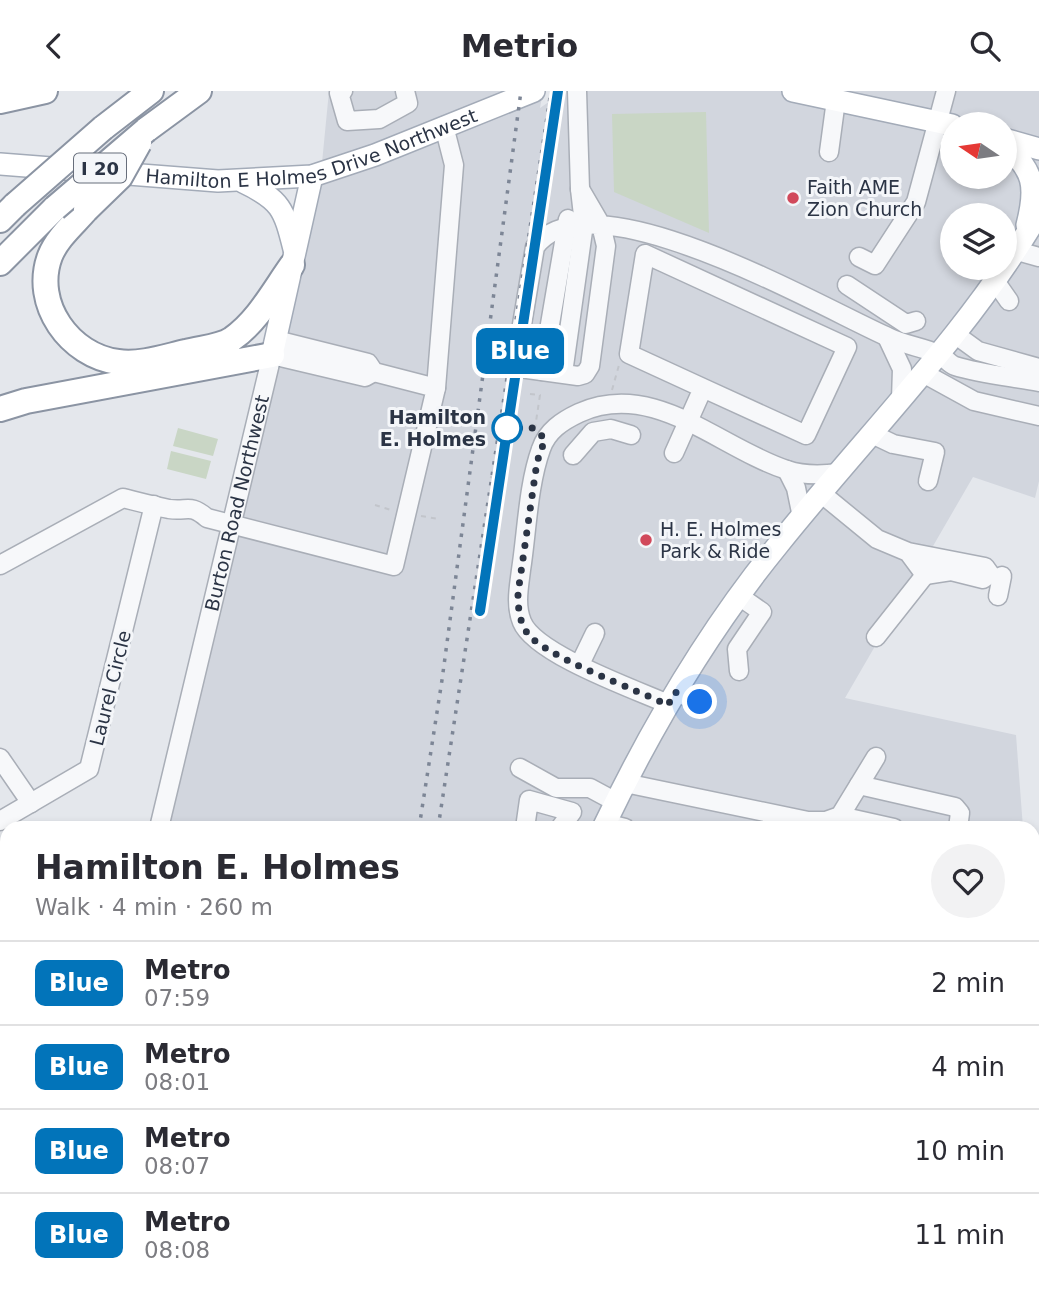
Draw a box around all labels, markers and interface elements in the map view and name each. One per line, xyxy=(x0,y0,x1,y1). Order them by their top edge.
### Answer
icon: back xyxy=(35,27,73,65)
text: Metrio xyxy=(461,27,578,65)
icon: search xyxy=(966,27,1004,65)
street label: Hamilton E Holmes Drive Northwest xyxy=(145,104,480,192)
north arrow xyxy=(940,112,1017,189)
map controls xyxy=(940,112,1017,280)
road number: I 20 xyxy=(74,153,126,183)
place label: Faith AME Zion Church xyxy=(807,176,922,220)
marker: Faith AME Zion Church xyxy=(785,190,801,206)
button: layers xyxy=(940,203,1017,280)
line badge: Blue xyxy=(471,328,569,374)
text: Blue xyxy=(490,337,550,365)
street label: Burton Road Northwest xyxy=(200,393,273,613)
place label: Hamilton E. Holmes xyxy=(380,406,486,450)
marker: Hamilton E. Holmes xyxy=(492,413,522,443)
place label: H. E. Holmes Park & Ride xyxy=(660,518,781,562)
marker: H. E. Holmes Park & Ride xyxy=(638,532,654,548)
street label: Laurel Circle xyxy=(85,628,135,748)
your location xyxy=(682,684,717,719)
button: heart xyxy=(931,844,1005,918)
text: Hamilton E. Holmes xyxy=(35,848,400,887)
text: Walk · 4 min · 260 m xyxy=(35,894,273,920)
text: Metro xyxy=(144,955,231,985)
text: 2 min xyxy=(931,968,1005,998)
text: Blue xyxy=(49,969,109,997)
text: 07:59 xyxy=(144,985,210,1011)
text: Metro xyxy=(144,1039,231,1069)
text: 4 min xyxy=(931,1052,1005,1082)
text: Blue xyxy=(49,1053,109,1081)
text: 08:01 xyxy=(144,1069,210,1095)
text: Metro xyxy=(144,1123,231,1153)
text: 10 min xyxy=(915,1136,1005,1166)
text: Blue xyxy=(49,1137,109,1165)
text: 08:07 xyxy=(144,1153,210,1179)
text: Metro xyxy=(144,1207,231,1237)
text: 11 min xyxy=(915,1220,1005,1250)
text: Blue xyxy=(49,1221,109,1249)
text: 08:08 xyxy=(144,1237,210,1263)

